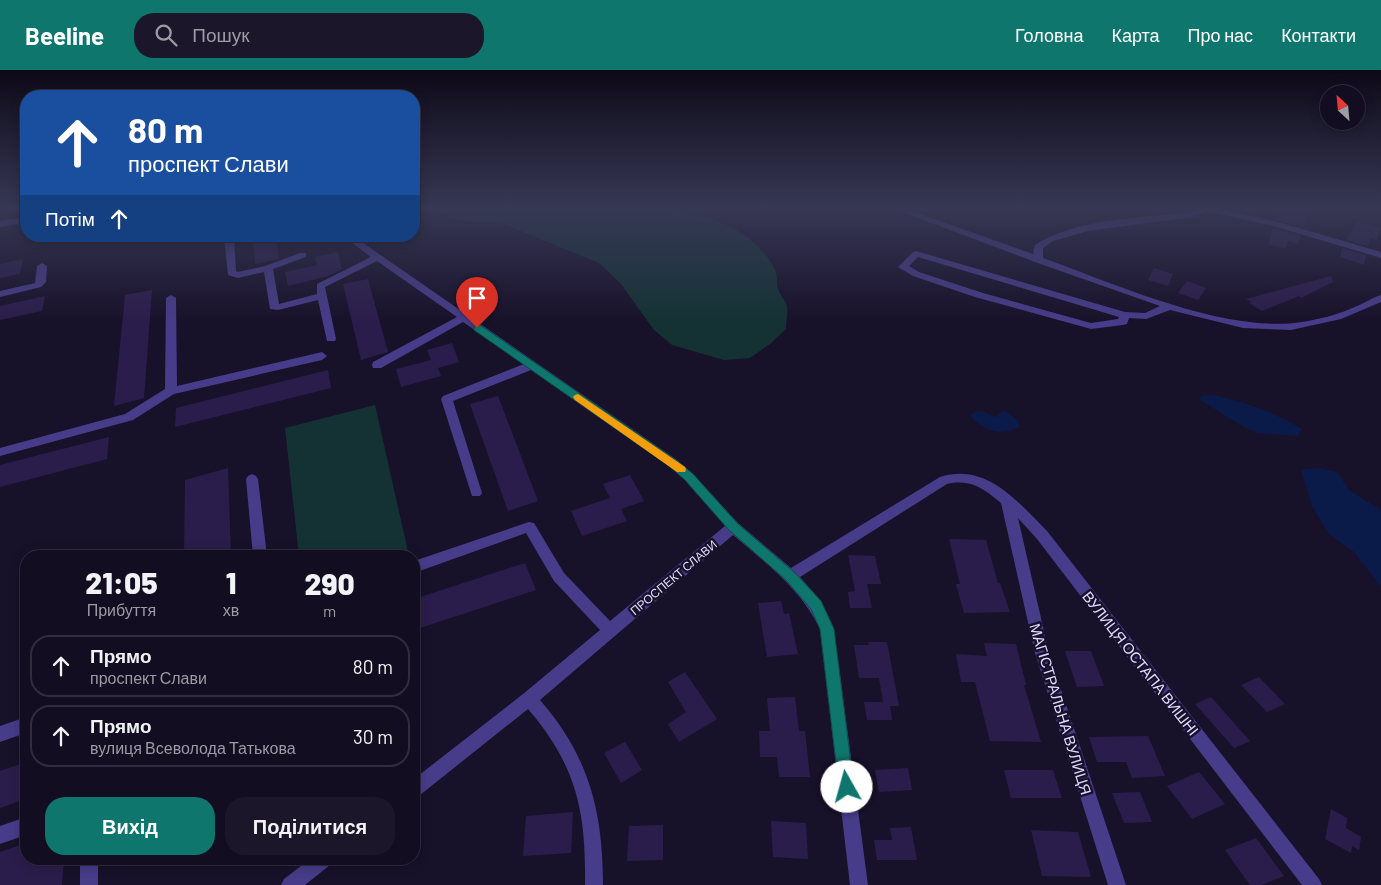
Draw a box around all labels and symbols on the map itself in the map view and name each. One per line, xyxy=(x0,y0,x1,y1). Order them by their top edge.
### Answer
north arrow xyxy=(1320,85,1365,130)
pin xyxy=(456,277,498,328)
street label: ПРОСПЕКТ СЛАВИ xyxy=(627,537,719,617)
street label: ВУЛИЦЯ ОСТАПА ВИШНІ xyxy=(1079,587,1203,739)
street label: МАГІСТРАЛЬНА ВУЛИЦЯ xyxy=(1026,621,1096,797)
position arrow xyxy=(820,760,872,812)

